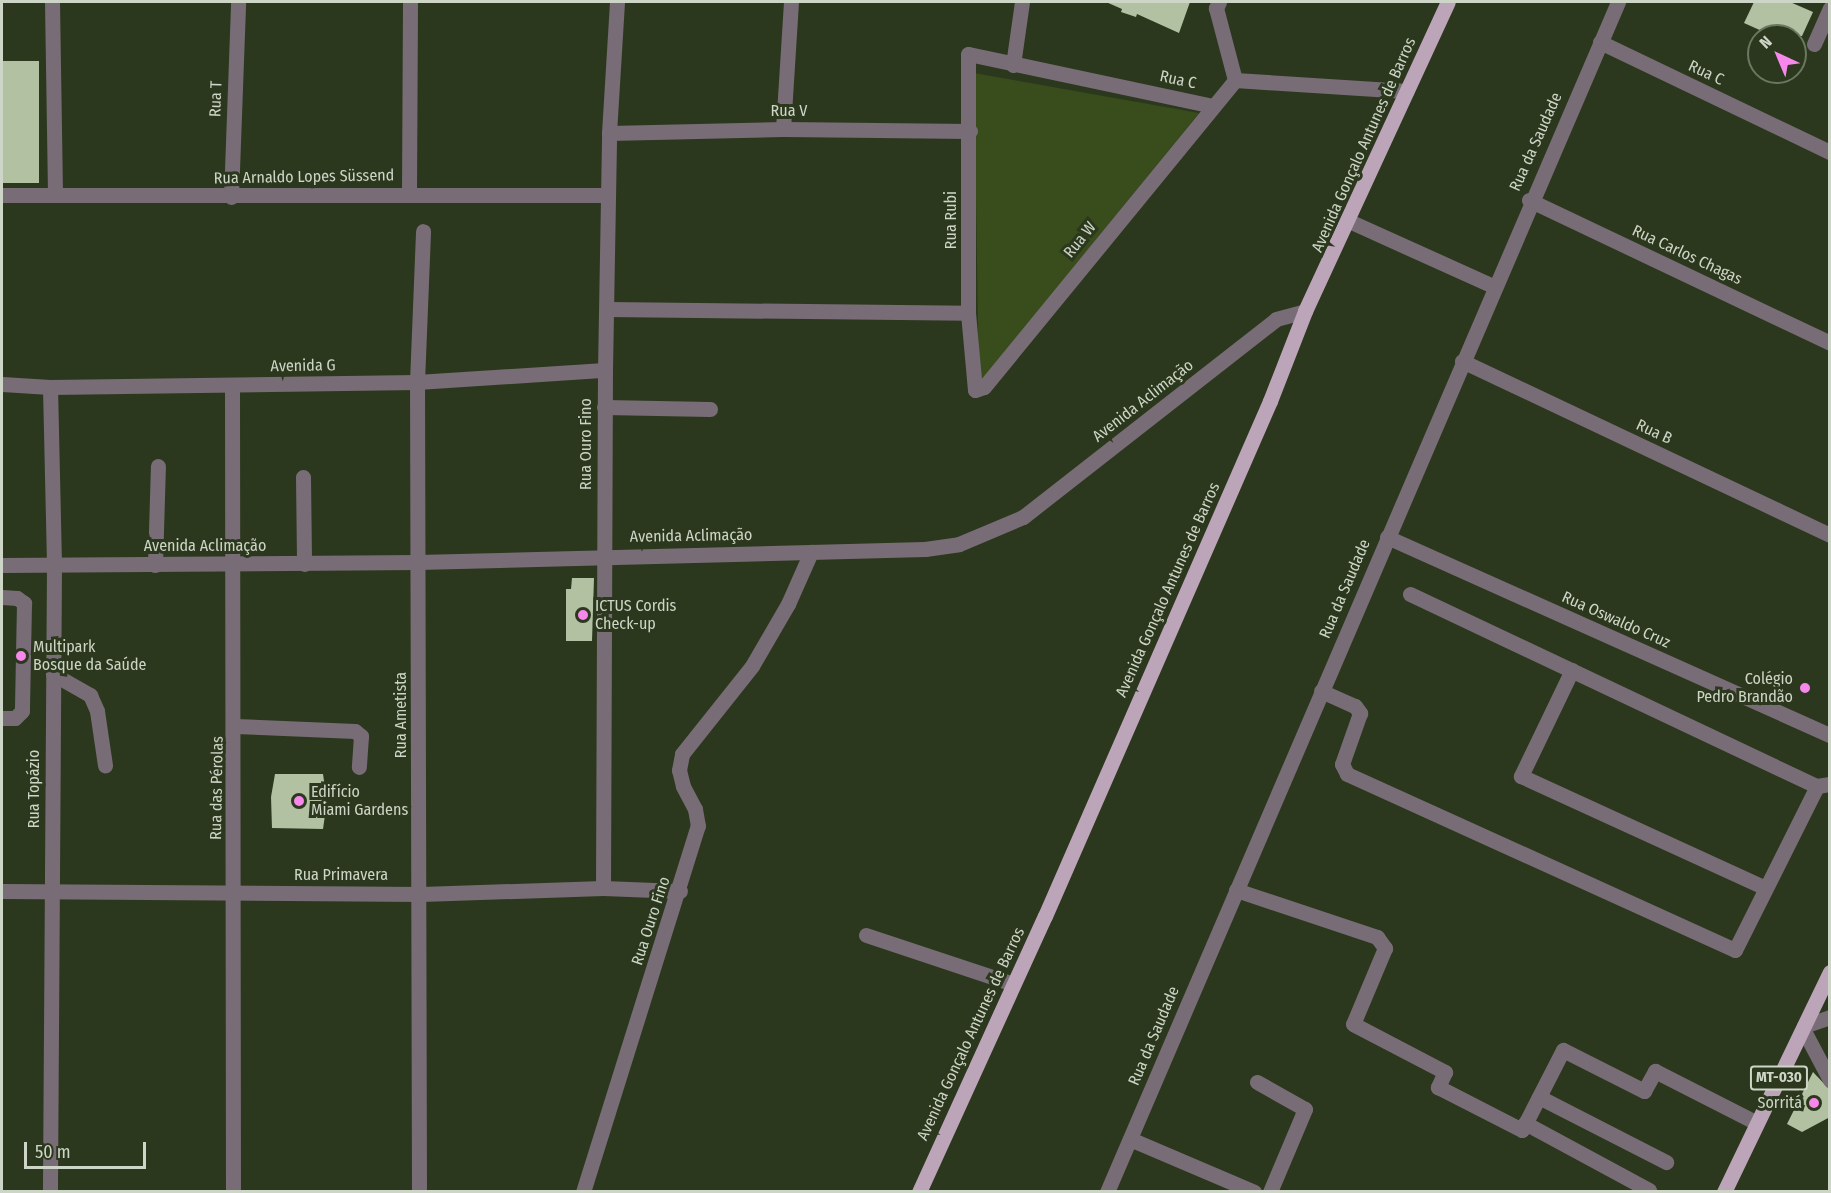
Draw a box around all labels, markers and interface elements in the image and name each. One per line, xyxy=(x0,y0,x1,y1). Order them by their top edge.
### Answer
north arrow xyxy=(1747,24,1807,84)
text: N xyxy=(1755,32,1776,52)
street label: Avenida Gonçalo Antunes de Barros xyxy=(1308,35,1420,255)
street label: Rua C xyxy=(1685,57,1727,89)
street label: Rua C xyxy=(1158,67,1198,93)
street label: Rua T xyxy=(206,81,226,117)
street label: Rua da Saudade xyxy=(1506,90,1566,194)
street label: Rua V xyxy=(771,101,807,121)
street label: Rua Arnaldo Lopes Süssend xyxy=(214,166,394,188)
street label: Rua Rubi xyxy=(941,191,961,249)
street label: Rua W xyxy=(1060,218,1100,262)
street label: Rua Carlos Chagas xyxy=(1629,221,1745,289)
street label: Avenida G xyxy=(270,356,336,376)
street label: Avenida Aclimação xyxy=(1089,356,1197,446)
street label: Rua Ouro Fino xyxy=(576,398,596,490)
street label: Rua B xyxy=(1633,415,1675,449)
street label: Avenida Gonçalo Antunes de Barros xyxy=(1112,480,1224,700)
street label: Avenida Aclimação xyxy=(630,525,752,547)
street label: Avenida Aclimação xyxy=(144,536,266,556)
street label: Rua da Saudade xyxy=(1315,537,1375,641)
street label: Rua Oswaldo Cruz xyxy=(1559,588,1673,652)
place label: ICTUS Cordis Check-up xyxy=(595,596,676,634)
marker: ICTUS Cordis Check-up xyxy=(576,608,590,622)
place label: Multipark Bosque da Saúde xyxy=(33,637,146,675)
marker: Multipark Bosque da Saúde xyxy=(14,649,28,663)
place label: Colégio Pedro Brandão xyxy=(1696,669,1793,707)
street label: Rua Ametista xyxy=(391,672,411,758)
marker: Colégio Pedro Brandão xyxy=(1798,681,1812,695)
street label: Rua das Pérolas xyxy=(206,736,228,840)
street label: Rua Topázio xyxy=(24,750,44,828)
place label: Edifício Miami Gardens xyxy=(311,782,408,820)
marker: Edifício Miami Gardens xyxy=(292,794,306,808)
street label: Rua Primavera xyxy=(294,865,388,885)
street label: Rua Ouro Fino xyxy=(628,874,674,968)
street label: Avenida Gonçalo Antunes de Barros xyxy=(913,924,1029,1144)
street label: Rua da Saudade xyxy=(1124,984,1184,1088)
road number: MT-030 xyxy=(1749,1066,1809,1090)
place label: Sorritá xyxy=(1757,1093,1802,1113)
marker: Sorritá xyxy=(1807,1096,1821,1110)
scale bar xyxy=(27,1130,148,1168)
text: 50 m xyxy=(35,1141,71,1163)

